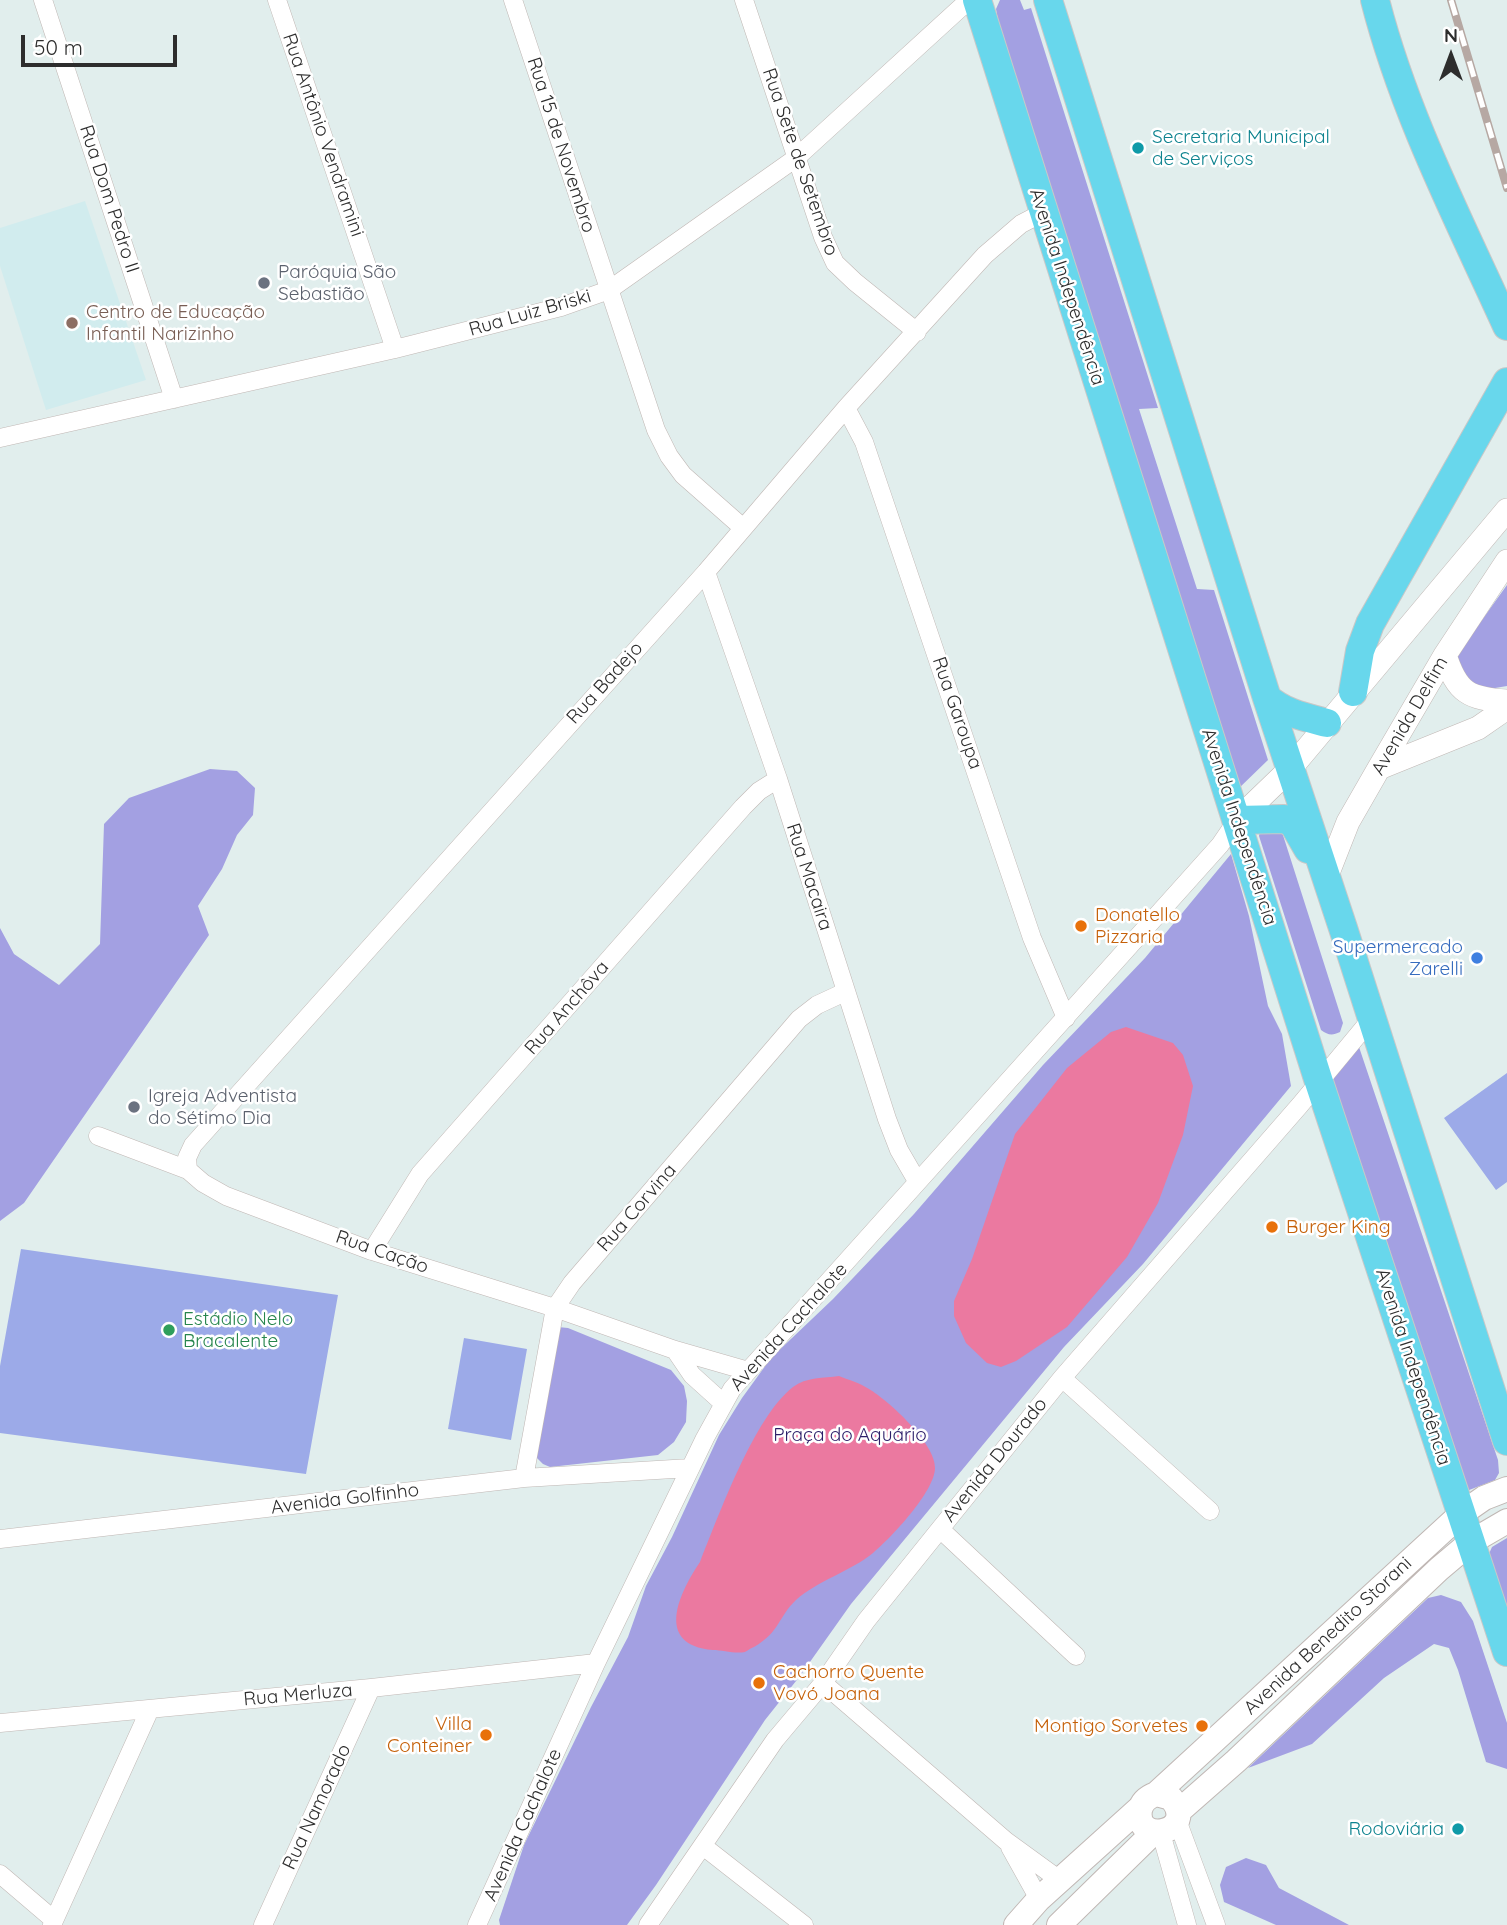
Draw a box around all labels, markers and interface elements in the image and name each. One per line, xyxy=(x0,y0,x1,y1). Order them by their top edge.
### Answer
scale bar xyxy=(24,21,180,65)
north arrow xyxy=(1416,21,1486,91)
text: N xyxy=(1444,23,1458,47)
street label: Rua Antônio Vendramini xyxy=(277,30,369,240)
text: 50 m xyxy=(34,34,83,60)
street label: Rua 15 de Novembro xyxy=(522,54,600,236)
street label: Rua Sete de Setembro xyxy=(757,65,843,259)
street label: Rua Dom Pedro II xyxy=(74,122,144,276)
place label: Secretaria Municipal de Serviços xyxy=(1152,126,1330,170)
marker: Secretaria Municipal de Serviços xyxy=(1130,140,1146,156)
street label: Avenida Independência xyxy=(1024,186,1110,388)
place label: Paróquia São Sebastião xyxy=(278,261,396,305)
marker: Paróquia São Sebastião xyxy=(256,275,272,291)
street label: Rua Luiz Briski xyxy=(466,285,594,341)
place label: Centro de Educação Infantil Narizinho xyxy=(86,301,265,345)
marker: Centro de Educação Infantil Narizinho xyxy=(64,315,80,331)
street label: Rua Badejo xyxy=(562,637,648,729)
street label: Avenida Delfim xyxy=(1367,653,1453,779)
street label: Rua Garoupa xyxy=(927,654,987,772)
street label: Avenida Independência xyxy=(1196,726,1282,928)
street label: Rua Macaira xyxy=(781,821,837,933)
place label: Donatello Pizzaria xyxy=(1095,904,1180,948)
marker: Donatello Pizzaria xyxy=(1073,918,1089,934)
place label: Supermercado Zarelli xyxy=(1333,936,1463,980)
marker: Supermercado Zarelli xyxy=(1469,950,1485,966)
street label: Rua Anchôva xyxy=(520,956,614,1060)
place label: Igreja Adventista do Sétimo Dia xyxy=(148,1085,297,1129)
marker: Igreja Adventista do Sétimo Dia xyxy=(126,1099,142,1115)
street label: Rua Corvina xyxy=(593,1159,681,1257)
place label: Burger King xyxy=(1286,1216,1391,1238)
marker: Burger King xyxy=(1264,1219,1280,1235)
street label: Rua Cação xyxy=(333,1225,431,1279)
street label: Avenida Cachalote xyxy=(725,1258,853,1396)
street label: Avenida Independência xyxy=(1370,1266,1456,1468)
place label: Estádio Nelo Bracalente xyxy=(183,1308,293,1352)
marker: Estádio Nelo Bracalente xyxy=(161,1322,177,1338)
street label: Avenida Dourado xyxy=(938,1393,1052,1527)
park label: Praça do Aquário xyxy=(773,1424,927,1446)
street label: Avenida Golfinho xyxy=(270,1479,420,1519)
street label: Avenida Benedito Storani xyxy=(1239,1552,1417,1720)
place label: Cachorro Quente Vovó Joana xyxy=(773,1661,924,1705)
marker: Cachorro Quente Vovó Joana xyxy=(751,1675,767,1691)
street label: Rua Merluza xyxy=(242,1679,354,1711)
place label: Villa Conteiner xyxy=(387,1713,472,1757)
place label: Montigo Sorvetes xyxy=(1034,1715,1188,1737)
marker: Montigo Sorvetes xyxy=(1194,1718,1210,1734)
marker: Villa Conteiner xyxy=(478,1727,494,1743)
street label: Rua Namorado xyxy=(278,1741,356,1873)
street label: Avenida Cachalote xyxy=(479,1745,567,1905)
place label: Rodoviária xyxy=(1348,1818,1444,1840)
marker: Rodoviária xyxy=(1450,1821,1466,1837)

